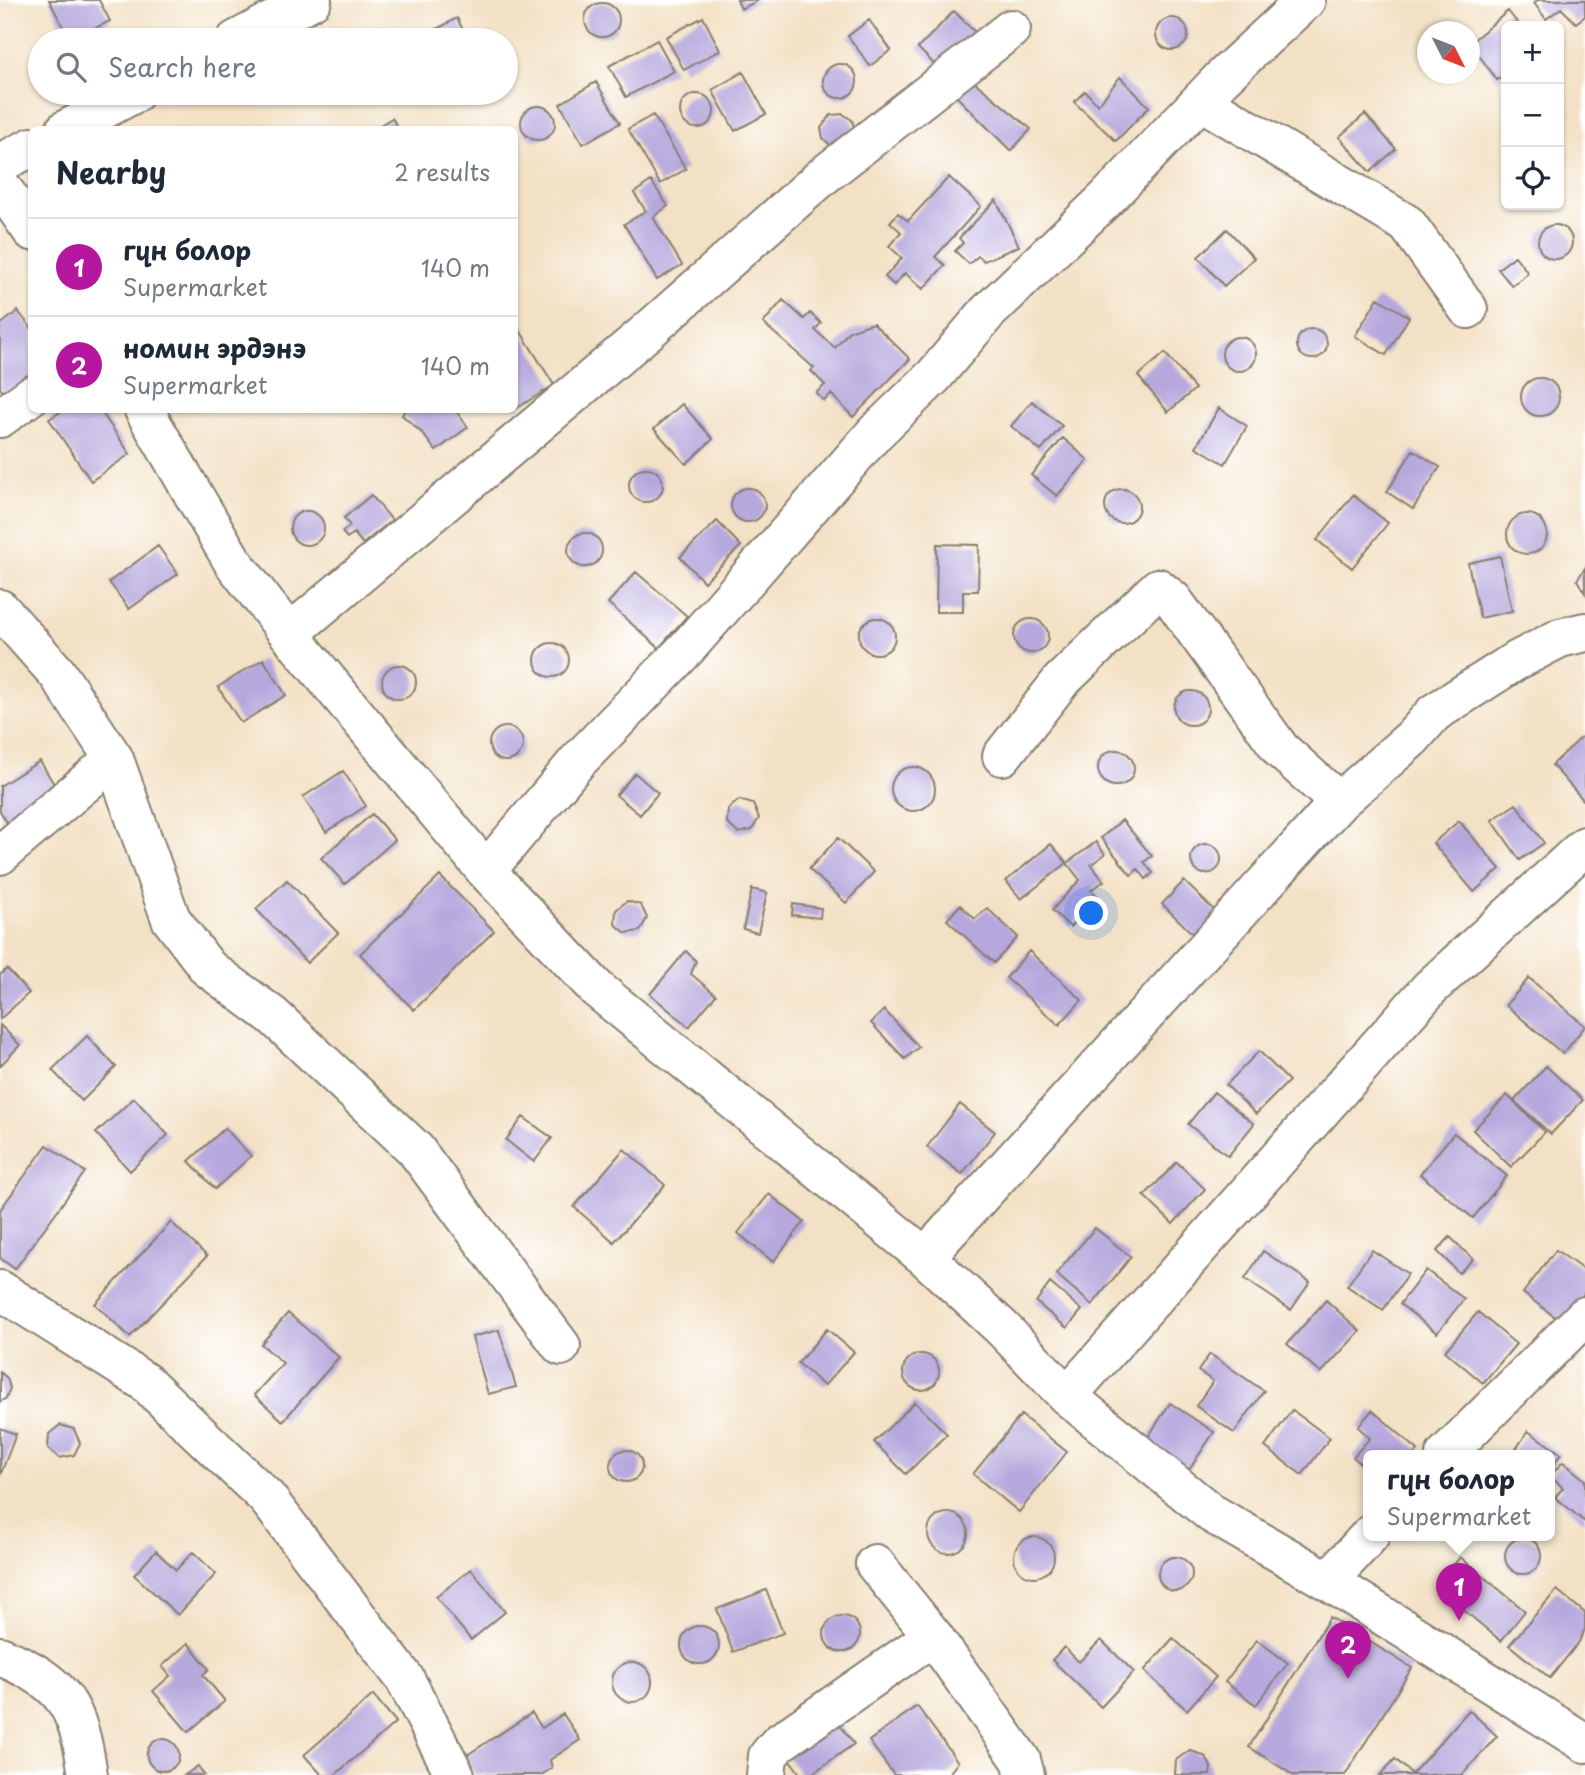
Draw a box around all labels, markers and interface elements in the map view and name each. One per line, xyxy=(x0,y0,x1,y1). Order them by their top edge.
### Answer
north arrow xyxy=(1417,21,1480,84)
map controls xyxy=(1501,21,1564,210)
button: + xyxy=(1501,21,1564,84)
search box xyxy=(28,28,518,105)
text: Search here xyxy=(108,47,257,86)
icon: search xyxy=(52,48,90,86)
button: − xyxy=(1501,84,1564,147)
button: locate xyxy=(1501,147,1564,210)
text: Nearby xyxy=(56,149,166,194)
text: 2 results xyxy=(394,154,490,189)
text: гүн болор xyxy=(123,230,251,269)
text: 1 xyxy=(74,250,85,285)
text: 140 m xyxy=(421,250,490,285)
text: Supermarket xyxy=(123,269,267,304)
text: номин эрдэнэ xyxy=(123,328,306,367)
text: 2 xyxy=(71,348,87,383)
text: 140 m xyxy=(421,348,490,383)
text: Supermarket xyxy=(123,367,267,402)
your location xyxy=(1074,896,1108,930)
popup xyxy=(1363,1450,1555,1541)
text: гүн болор xyxy=(1387,1459,1515,1498)
text: Supermarket xyxy=(1387,1498,1531,1533)
pin: 1 xyxy=(1436,1563,1482,1621)
pin: 2 xyxy=(1325,1621,1371,1679)

